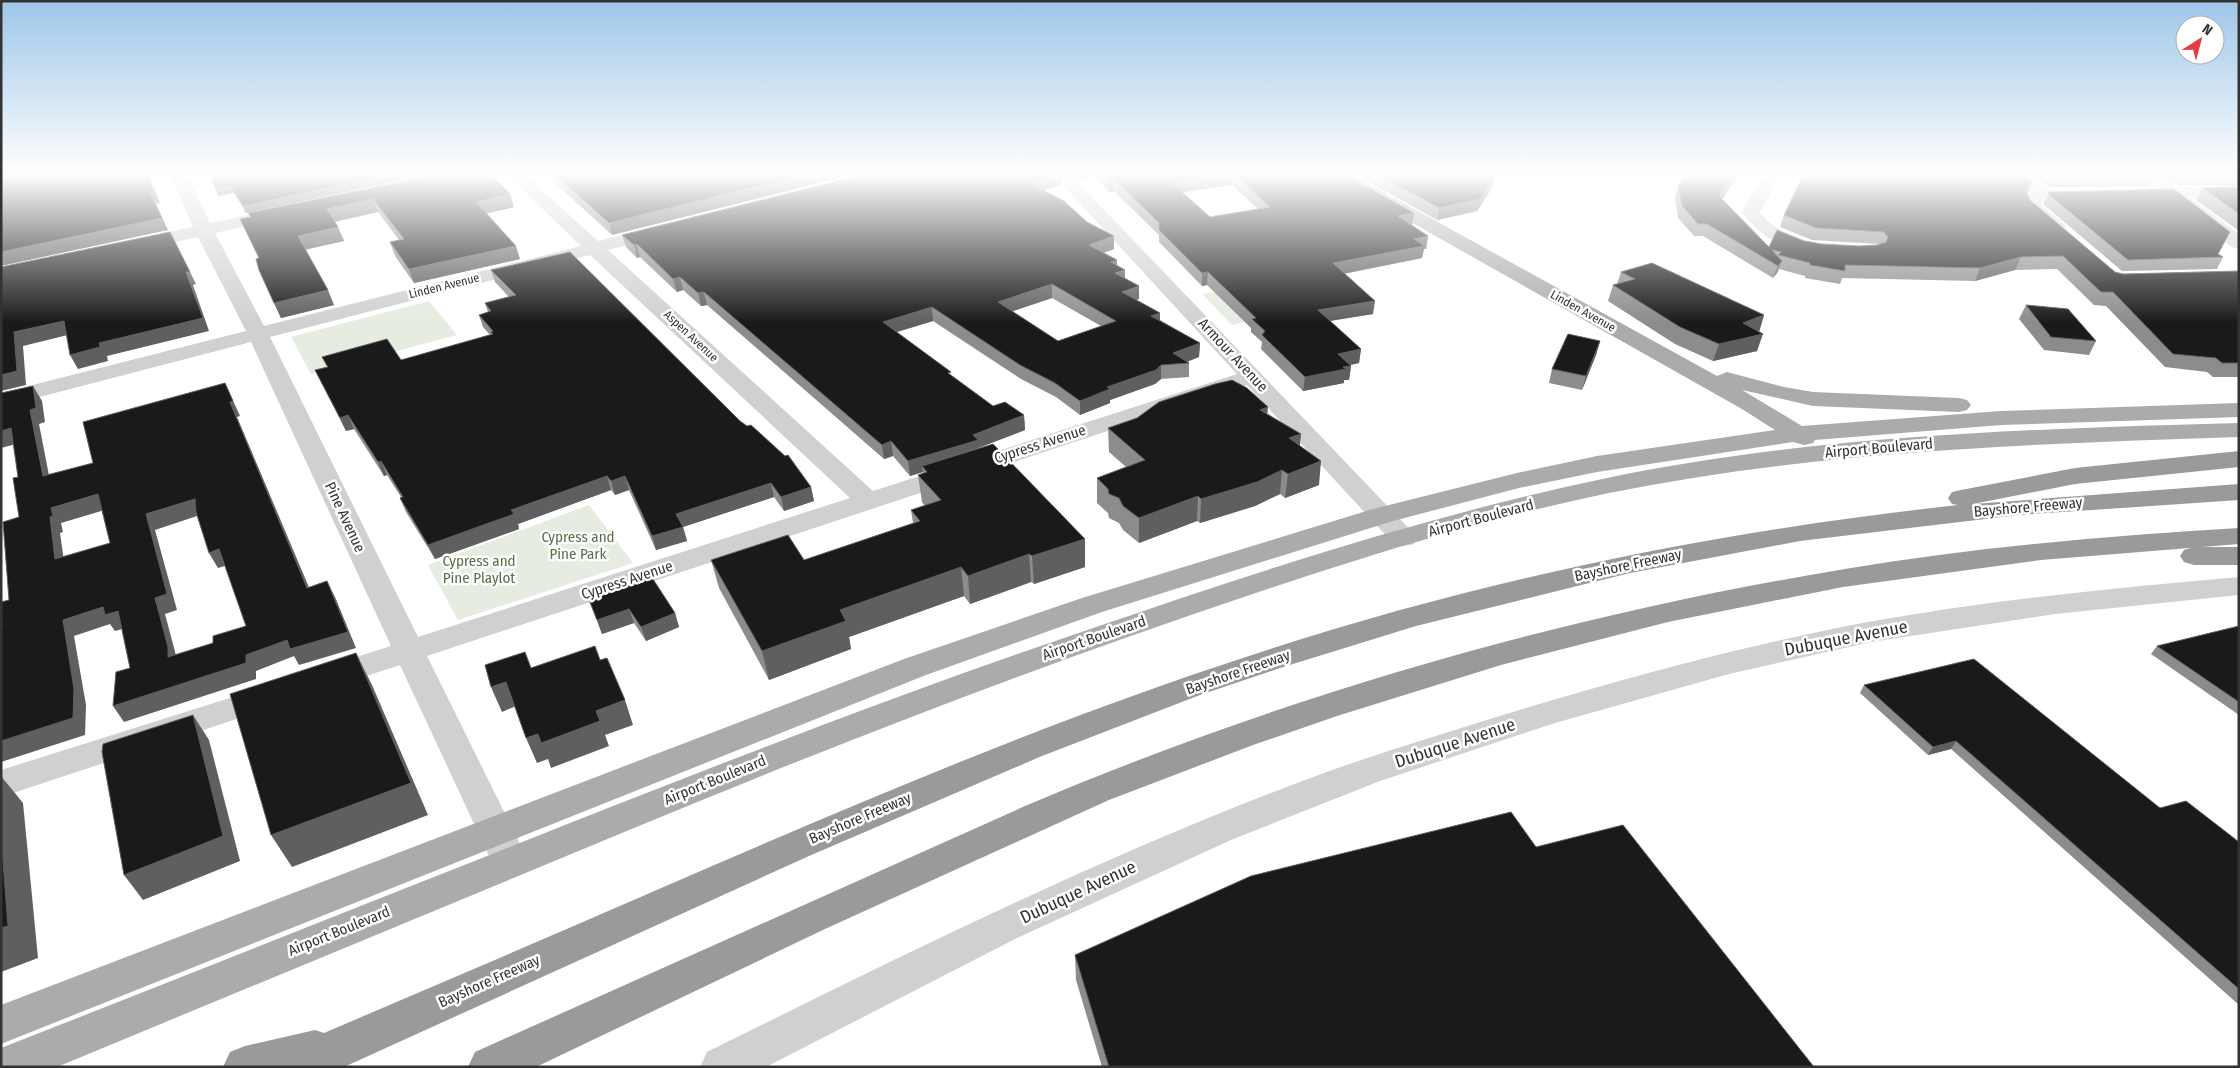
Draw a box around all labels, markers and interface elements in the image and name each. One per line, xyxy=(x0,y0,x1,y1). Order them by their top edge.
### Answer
north arrow xyxy=(2175,15,2225,65)
text: N xyxy=(2199,21,2216,39)
street label: Linden Avenue xyxy=(407,270,481,302)
street label: Linden Avenue xyxy=(1548,287,1618,335)
street label: Aspen Avenue xyxy=(661,307,721,365)
street label: Armour Avenue xyxy=(1194,314,1272,396)
street label: Cypress Avenue xyxy=(992,421,1088,467)
street label: Airport Boulevard xyxy=(1824,434,1934,462)
street label: Pine Avenue xyxy=(321,479,369,555)
street label: Bayshore Freeway xyxy=(1973,493,2083,521)
street label: Airport Boulevard xyxy=(1426,495,1536,541)
park label: Cypress and Pine Park xyxy=(541,528,615,563)
street label: Bayshore Freeway xyxy=(1573,545,1683,585)
park label: Cypress and Pine Playlot xyxy=(442,552,516,587)
street label: Cypress Avenue xyxy=(579,557,675,603)
street label: Airport Boulevard xyxy=(1040,612,1148,664)
street label: Dubuque Avenue xyxy=(1782,615,1910,661)
street label: Bayshore Freeway xyxy=(1184,646,1293,698)
street label: Dubuque Avenue xyxy=(1392,713,1518,773)
street label: Airport Boulevard xyxy=(661,751,769,809)
street label: Bayshore Freeway xyxy=(806,788,914,848)
street label: Dubuque Avenue xyxy=(1017,856,1139,928)
street label: Airport Boulevard xyxy=(285,902,393,960)
street label: Bayshore Freeway xyxy=(436,950,543,1011)

